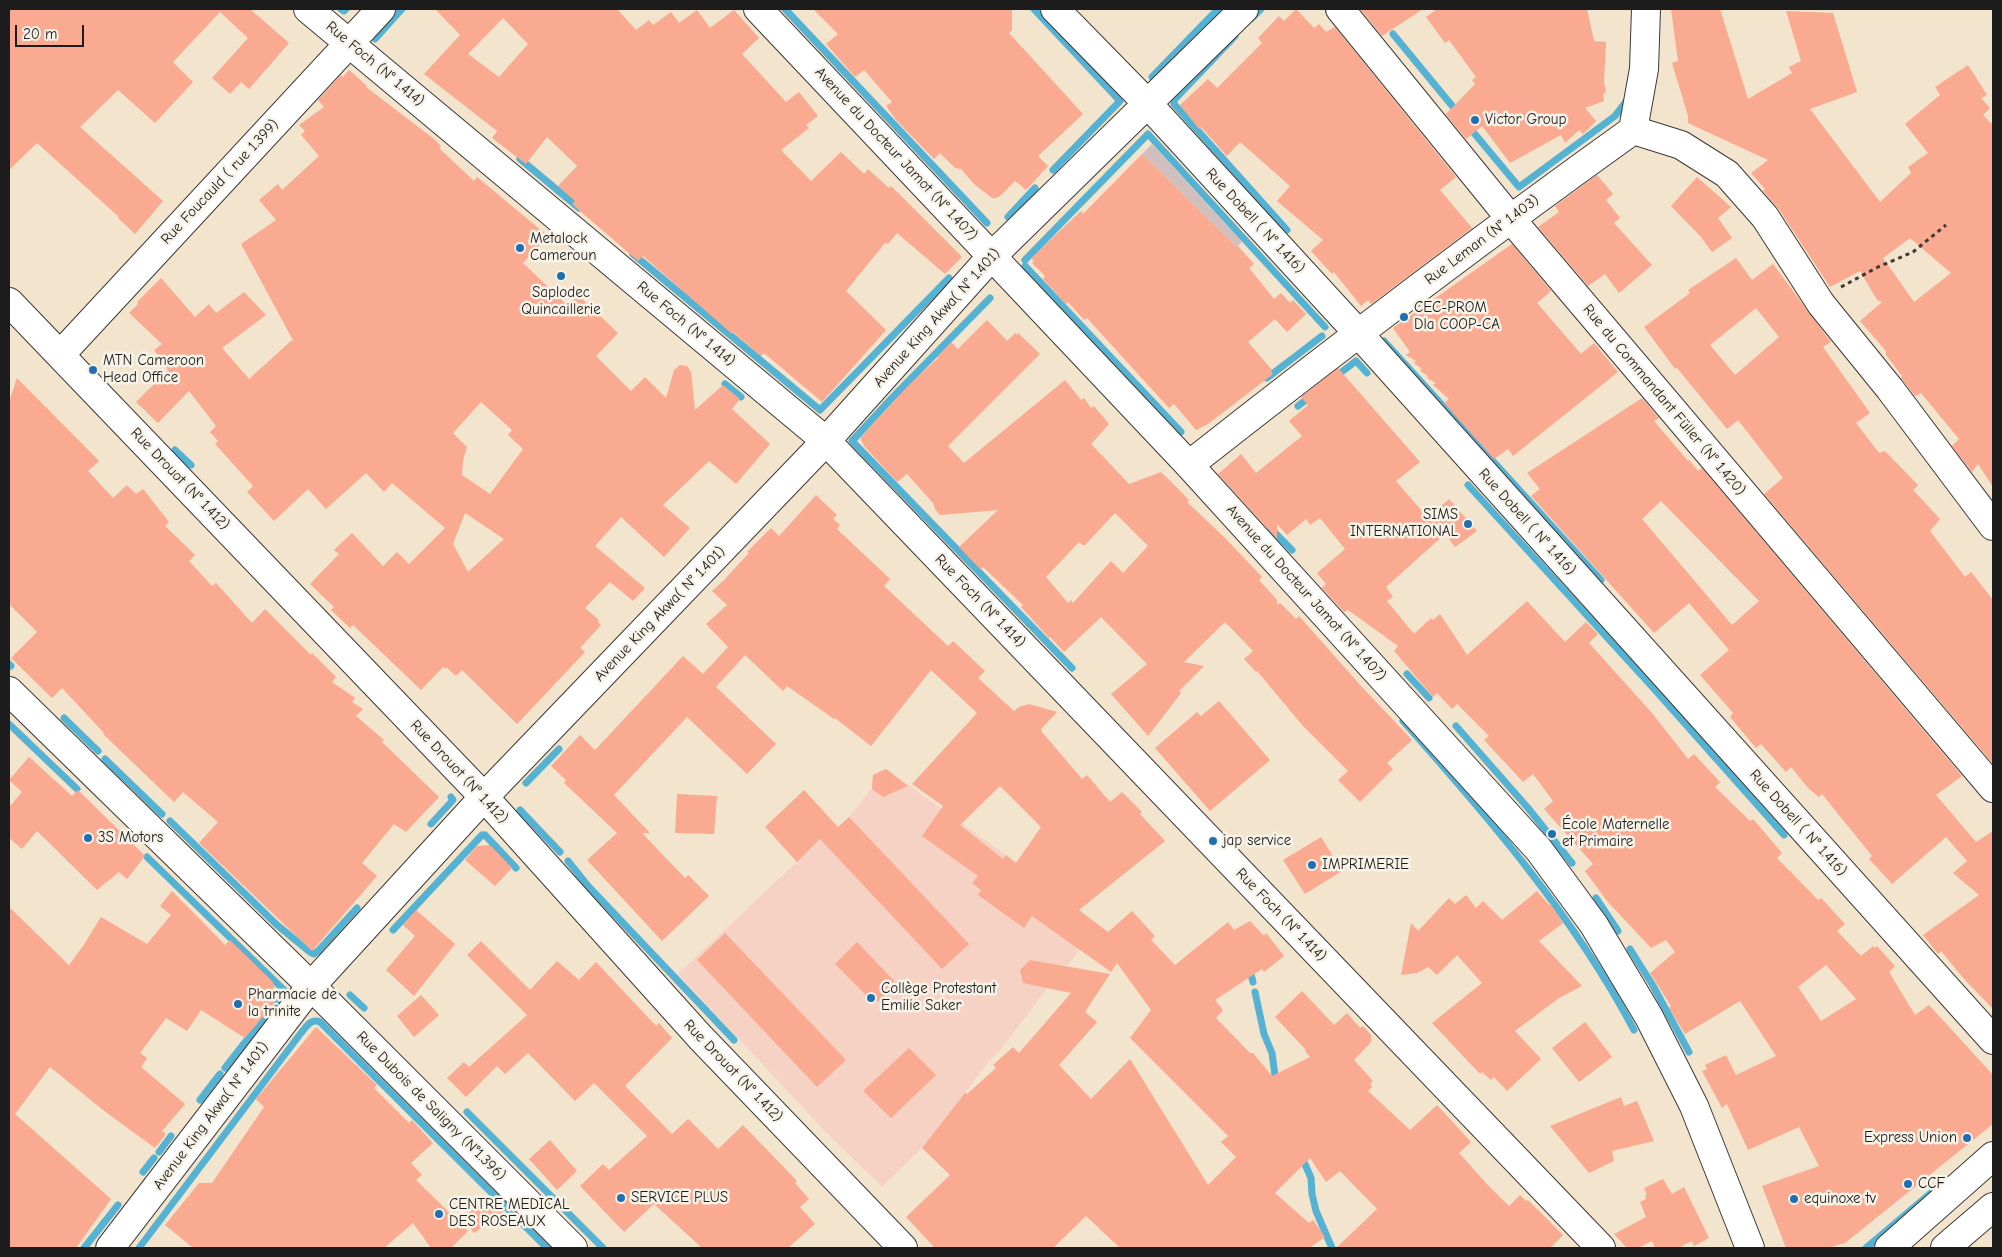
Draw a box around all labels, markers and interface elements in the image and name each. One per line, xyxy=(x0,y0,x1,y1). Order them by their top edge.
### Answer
scale bar xyxy=(18,15,86,47)
street label: Rue Foch (N° 1.414) xyxy=(322,18,428,110)
text: 20 m xyxy=(23,25,57,43)
street label: Avenue du Docteur Jamot (N° 1.407) xyxy=(811,64,981,244)
place label: Victor Group xyxy=(1485,111,1566,129)
marker: Victor Group xyxy=(1469,114,1481,126)
street label: Rue Foucauld ( rue 1.399) xyxy=(157,116,283,248)
street label: Rue Dobell ( N° 1.416) xyxy=(1202,165,1308,277)
street label: Rue Leman (N° 1.403) xyxy=(1421,191,1543,289)
place label: Metalock Cameroun xyxy=(530,230,596,265)
marker: Metalock Cameroun xyxy=(514,242,526,254)
street label: Avenue King Akwa( N° 1.401) xyxy=(870,245,1004,391)
marker: Saplodec Quincaillerie xyxy=(555,270,567,282)
street label: Rue Foch (N° 1.414) xyxy=(633,278,739,370)
place label: Saplodec Quincaillerie xyxy=(521,284,601,319)
place label: CEC-PROM Dla COOP-CA xyxy=(1414,299,1500,334)
street label: Rue du Commandant Füller (N° 1.420) xyxy=(1579,301,1749,499)
marker: CEC-PROM Dla COOP-CA xyxy=(1398,311,1410,323)
place label: MTN Cameroon Head Office xyxy=(103,352,204,387)
marker: MTN Cameroon Head Office xyxy=(87,364,99,376)
street label: Rue Drouot (N° 1.412) xyxy=(127,424,233,534)
street label: Rue Dobell ( N° 1.416) xyxy=(1474,465,1580,579)
street label: Avenue du Docteur Jamot (N° 1.407) xyxy=(1222,501,1390,685)
place label: SIMS INTERNATIONAL xyxy=(1350,506,1458,541)
marker: SIMS INTERNATIONAL xyxy=(1462,518,1474,530)
street label: Avenue King Akwa( N° 1.401) xyxy=(591,543,729,685)
street label: Rue Foch (N° 1.414) xyxy=(931,551,1029,651)
street label: Rue Drouot (N° 1.412) xyxy=(406,716,512,828)
street label: Rue Dobell ( N° 1.416) xyxy=(1745,766,1851,880)
place label: École Maternelle et Primaire xyxy=(1562,816,1670,851)
marker: École Maternelle et Primaire xyxy=(1546,828,1558,840)
place label: 3S Motors xyxy=(98,829,163,847)
marker: 3S Motors xyxy=(82,832,94,844)
place label: jap service xyxy=(1223,832,1291,850)
marker: jap service xyxy=(1207,835,1219,847)
place label: IMPRIMERIE xyxy=(1322,856,1409,874)
marker: IMPRIMERIE xyxy=(1306,859,1318,871)
street label: Rue Foch (N° 1.414) xyxy=(1232,865,1330,965)
place label: Collège Protestant Emilie Saker xyxy=(881,980,996,1015)
place label: Pharmacie de la trinite xyxy=(248,986,337,1021)
marker: Collège Protestant Emilie Saker xyxy=(865,992,877,1004)
marker: Pharmacie de la trinite xyxy=(232,998,244,1010)
street label: Rue Drouot (N° 1.412) xyxy=(680,1016,786,1126)
street label: Rue Dubois de Saligny (N°1.396) xyxy=(353,1028,509,1184)
street label: Avenue King Akwa( N° 1.401) xyxy=(149,1038,273,1194)
place label: Express Union xyxy=(1864,1129,1957,1147)
marker: Express Union xyxy=(1961,1132,1973,1144)
place label: CCF xyxy=(1918,1175,1945,1193)
marker: CCF xyxy=(1902,1178,1914,1190)
place label: SERVICE PLUS xyxy=(631,1189,728,1207)
place label: equinoxe tv xyxy=(1804,1190,1876,1208)
marker: SERVICE PLUS xyxy=(615,1192,627,1204)
marker: equinoxe tv xyxy=(1788,1193,1800,1205)
place label: CENTRE MEDICAL DES ROSEAUX xyxy=(449,1196,569,1231)
marker: CENTRE MEDICAL DES ROSEAUX xyxy=(433,1208,445,1220)

